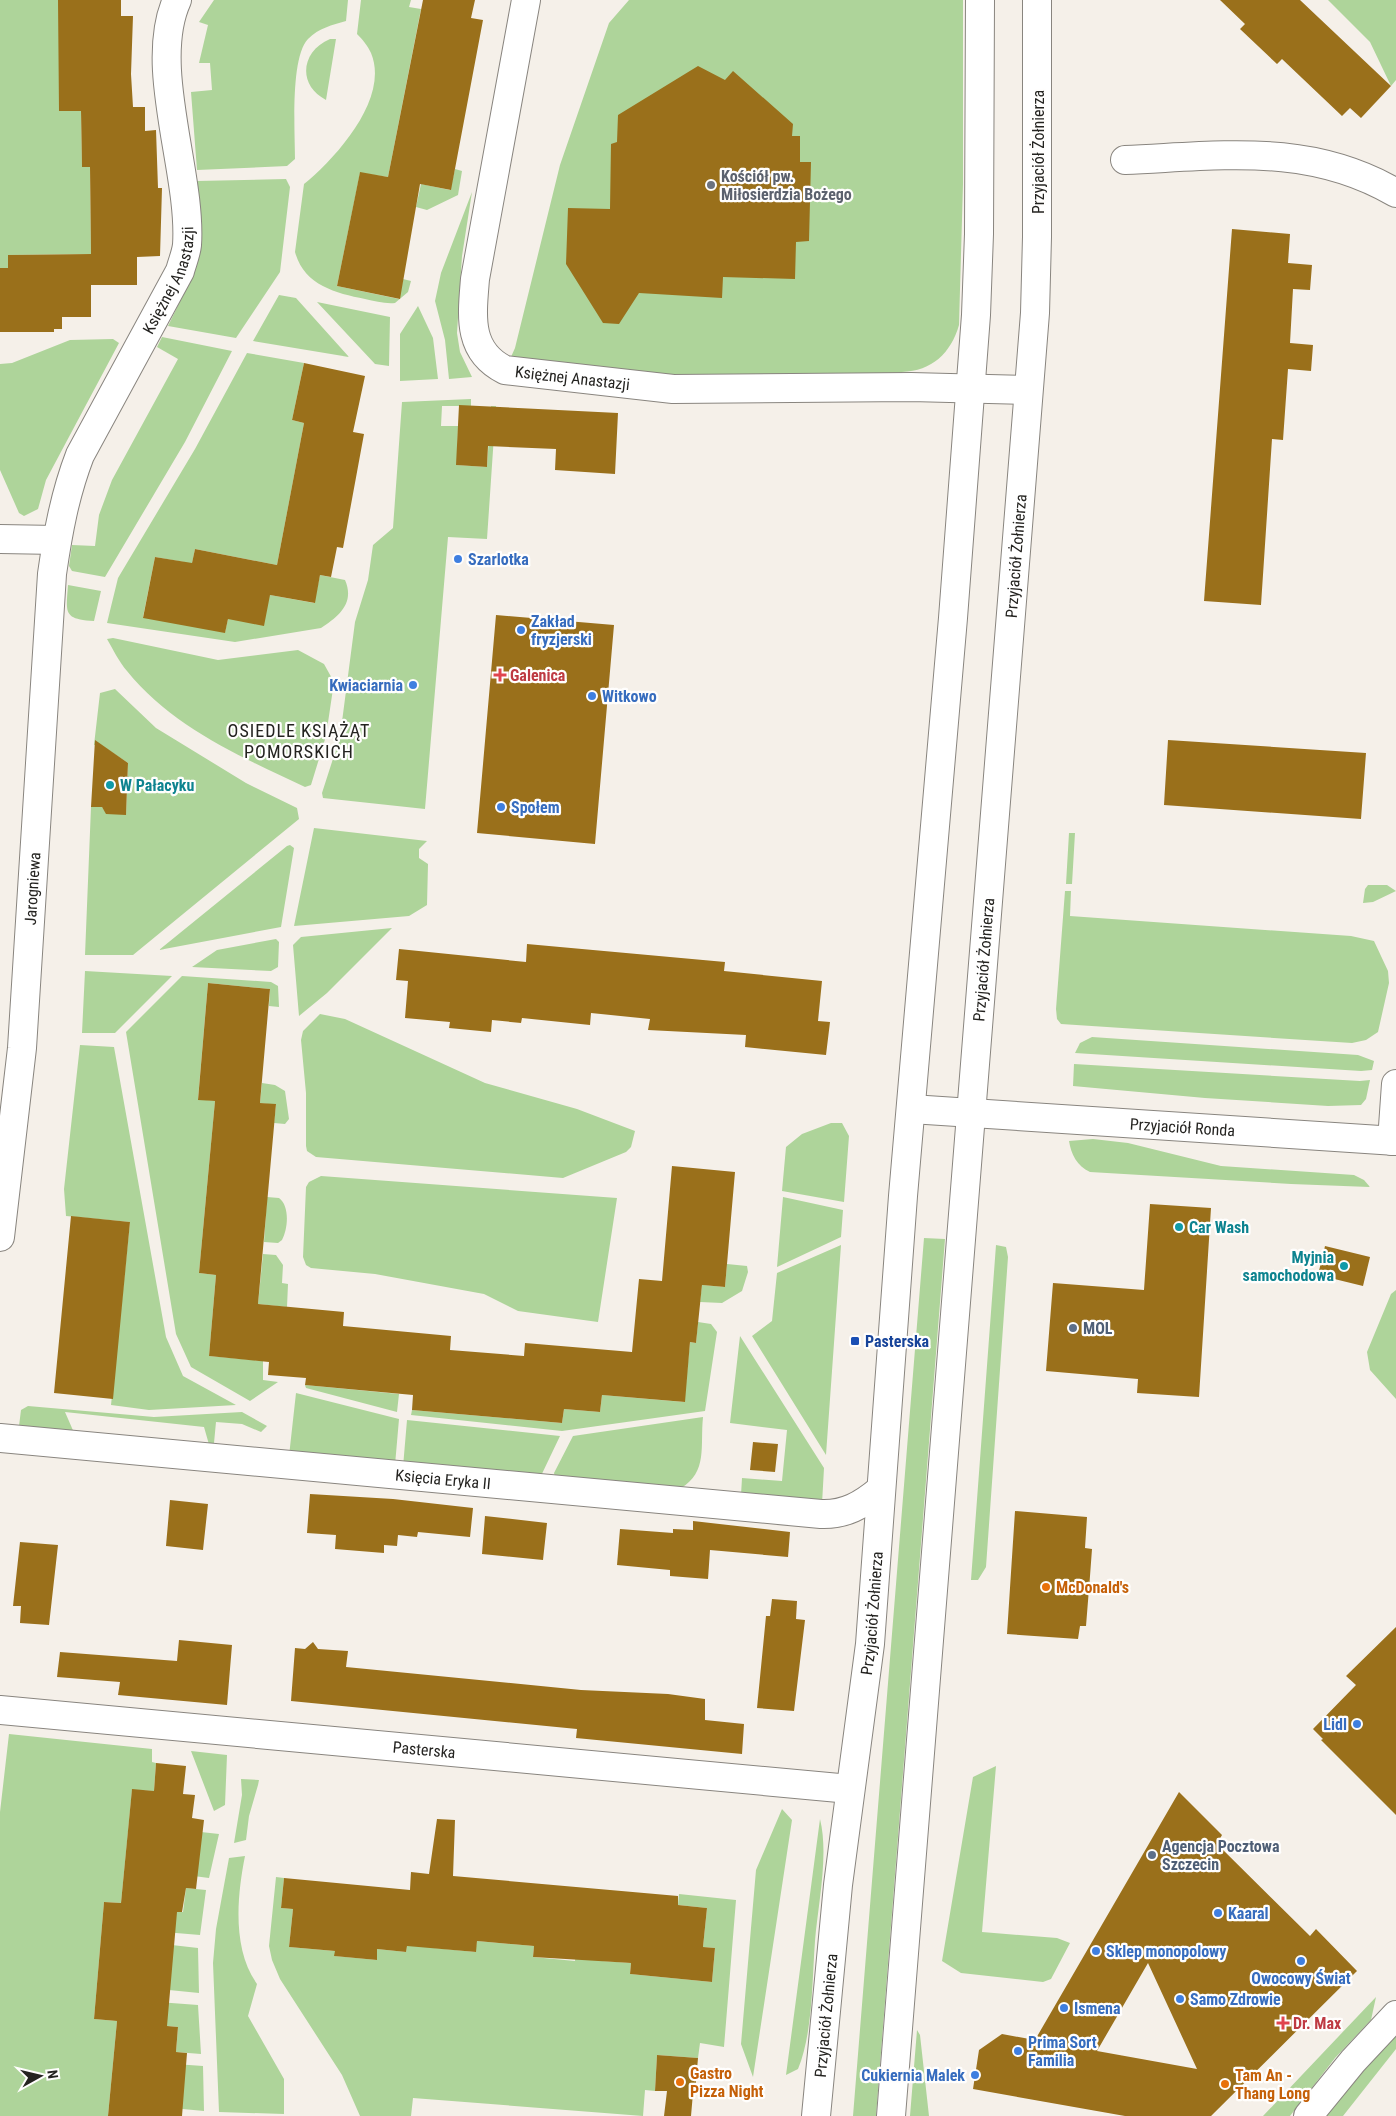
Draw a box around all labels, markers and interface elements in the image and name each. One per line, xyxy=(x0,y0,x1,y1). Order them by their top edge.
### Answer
street label: Przyjaciół Żołnierza xyxy=(1029,90,1048,214)
place label: Kościół pw. Miłosierdzia Bożego xyxy=(721,167,852,204)
marker: Kościół pw. Miłosierdzia Bożego xyxy=(705,179,717,191)
street label: Księżnej Anastazji xyxy=(139,226,197,337)
street label: Księżnej Anastazji xyxy=(514,362,631,394)
street label: Przyjaciół Żołnierza xyxy=(1002,493,1031,619)
place label: Szarlotka xyxy=(468,550,529,569)
marker: Szarlotka xyxy=(452,553,464,565)
place label: Zakład fryzjerski xyxy=(531,612,592,649)
marker: Zakład fryzjerski xyxy=(515,624,527,636)
place label: Galenica xyxy=(510,666,566,685)
marker: Galenica xyxy=(494,669,506,681)
place label: Kwiaciarnia xyxy=(329,676,403,695)
marker: Kwiaciarnia xyxy=(407,679,419,691)
place label: Witkowo xyxy=(602,687,657,706)
marker: Witkowo xyxy=(586,690,598,702)
district label: OSIEDLE KSIĄŻĄT POMORSKICH xyxy=(228,720,370,762)
place label: W Pałacyku xyxy=(120,776,194,795)
marker: W Pałacyku xyxy=(104,779,116,791)
place label: Społem xyxy=(511,798,560,817)
marker: Społem xyxy=(495,801,507,813)
street label: Jarogniewa xyxy=(21,852,44,926)
street label: Przyjaciół Żołnierza xyxy=(969,897,998,1022)
street label: Przyjaciół Ronda xyxy=(1129,1114,1236,1140)
place label: Car Wash xyxy=(1189,1218,1249,1237)
marker: Car Wash xyxy=(1173,1221,1185,1233)
place label: Myjnia samochodowa xyxy=(1243,1248,1334,1285)
marker: Myjnia samochodowa xyxy=(1338,1260,1350,1272)
place label: MOL xyxy=(1083,1319,1113,1338)
marker: MOL xyxy=(1067,1322,1079,1334)
place label: Pasterska xyxy=(865,1332,930,1351)
marker: Pasterska xyxy=(849,1335,861,1347)
street label: Księcia Eryka II xyxy=(394,1466,492,1493)
street label: Przyjaciół Żołnierza xyxy=(857,1551,887,1676)
place label: McDonald's xyxy=(1056,1578,1129,1597)
marker: McDonald's xyxy=(1040,1581,1052,1593)
place label: Lidl xyxy=(1323,1715,1347,1734)
marker: Lidl xyxy=(1351,1718,1363,1730)
street label: Pasterska xyxy=(392,1738,456,1762)
place label: Agencja Pocztowa Szczecin xyxy=(1162,1837,1280,1874)
marker: Agencja Pocztowa Szczecin xyxy=(1146,1849,1158,1861)
place label: Kaaral xyxy=(1228,1904,1269,1923)
marker: Kaaral xyxy=(1212,1907,1224,1919)
place label: Sklep monopolowy xyxy=(1106,1942,1226,1961)
marker: Sklep monopolowy xyxy=(1090,1945,1102,1957)
street label: Przyjaciół Żołnierza xyxy=(811,1953,841,2078)
marker: Owocowy Świat xyxy=(1295,1955,1307,1967)
place label: Owocowy Świat xyxy=(1251,1969,1351,1988)
place label: Samo Zdrowie xyxy=(1190,1990,1281,2009)
marker: Samo Zdrowie xyxy=(1174,1993,1186,2005)
place label: Ismena xyxy=(1074,1999,1121,2018)
marker: Ismena xyxy=(1058,2002,1070,2014)
place label: Dr. Max xyxy=(1293,2014,1342,2033)
marker: Dr. Max xyxy=(1277,2017,1289,2029)
place label: Prima Sort Familia xyxy=(1028,2033,1097,2070)
marker: Prima Sort Familia xyxy=(1012,2045,1024,2057)
north arrow xyxy=(15,2051,65,2101)
place label: Gastro Pizza Night xyxy=(690,2064,764,2101)
place label: Cukiernia Malek xyxy=(861,2066,965,2085)
place label: Tam An - Thang Long xyxy=(1235,2066,1310,2103)
text: N xyxy=(44,2069,61,2080)
marker: Cukiernia Malek xyxy=(969,2069,981,2081)
marker: Gastro Pizza Night xyxy=(674,2076,686,2088)
marker: Tam An - Thang Long xyxy=(1219,2078,1231,2090)

